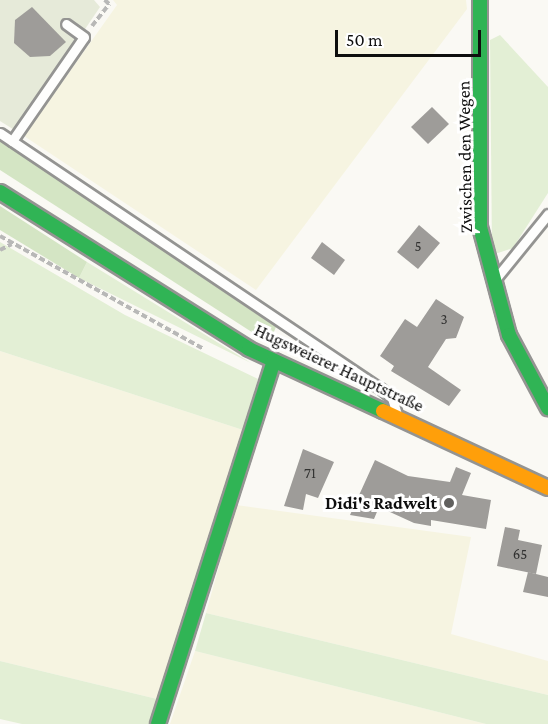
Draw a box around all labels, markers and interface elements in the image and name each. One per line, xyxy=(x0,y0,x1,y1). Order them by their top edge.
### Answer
scale bar xyxy=(338,18,484,56)
text: 50 m xyxy=(346,30,383,50)
street label: Zwischen den Wegen xyxy=(453,81,477,233)
house number: 5 xyxy=(414,238,422,256)
house number: 3 xyxy=(440,311,448,329)
street label: Hugsweierer Hauptstraße xyxy=(251,319,427,417)
house number: 71 xyxy=(304,465,316,483)
place label: Didi's Radwelt xyxy=(325,492,437,514)
marker: Didi's Radwelt xyxy=(442,496,456,510)
house number: 65 xyxy=(513,546,527,564)

